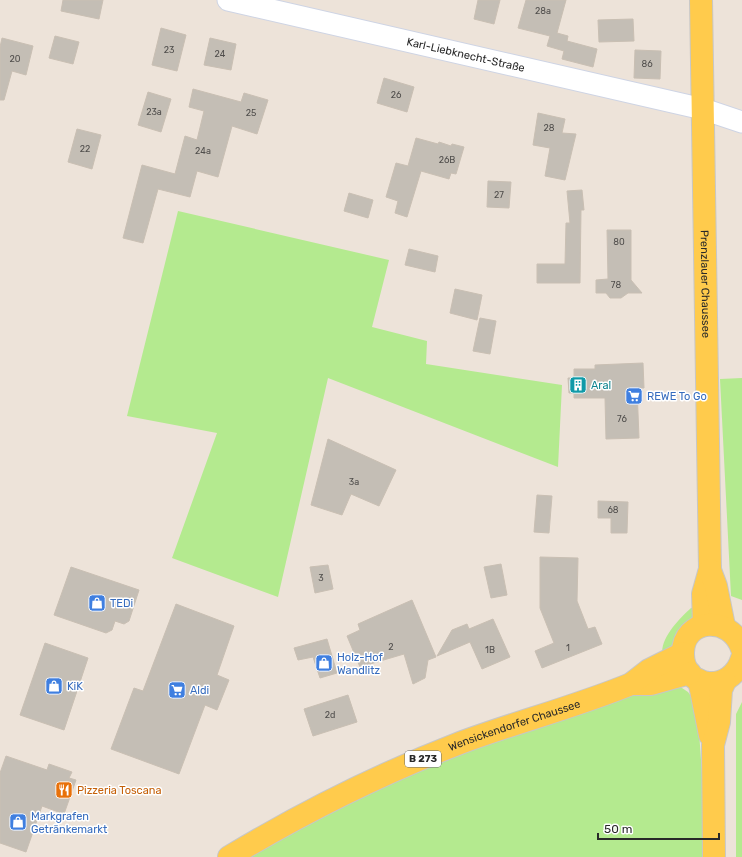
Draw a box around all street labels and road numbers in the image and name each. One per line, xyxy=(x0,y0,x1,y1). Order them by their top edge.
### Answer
street label: Karl-Liebknecht-Straße xyxy=(405,35,526,74)
street label: Prenzlauer Chaussee xyxy=(698,230,713,338)
street label: Wensickendorfer Chaussee xyxy=(446,697,582,753)
road number: B 273 xyxy=(405,751,441,767)

